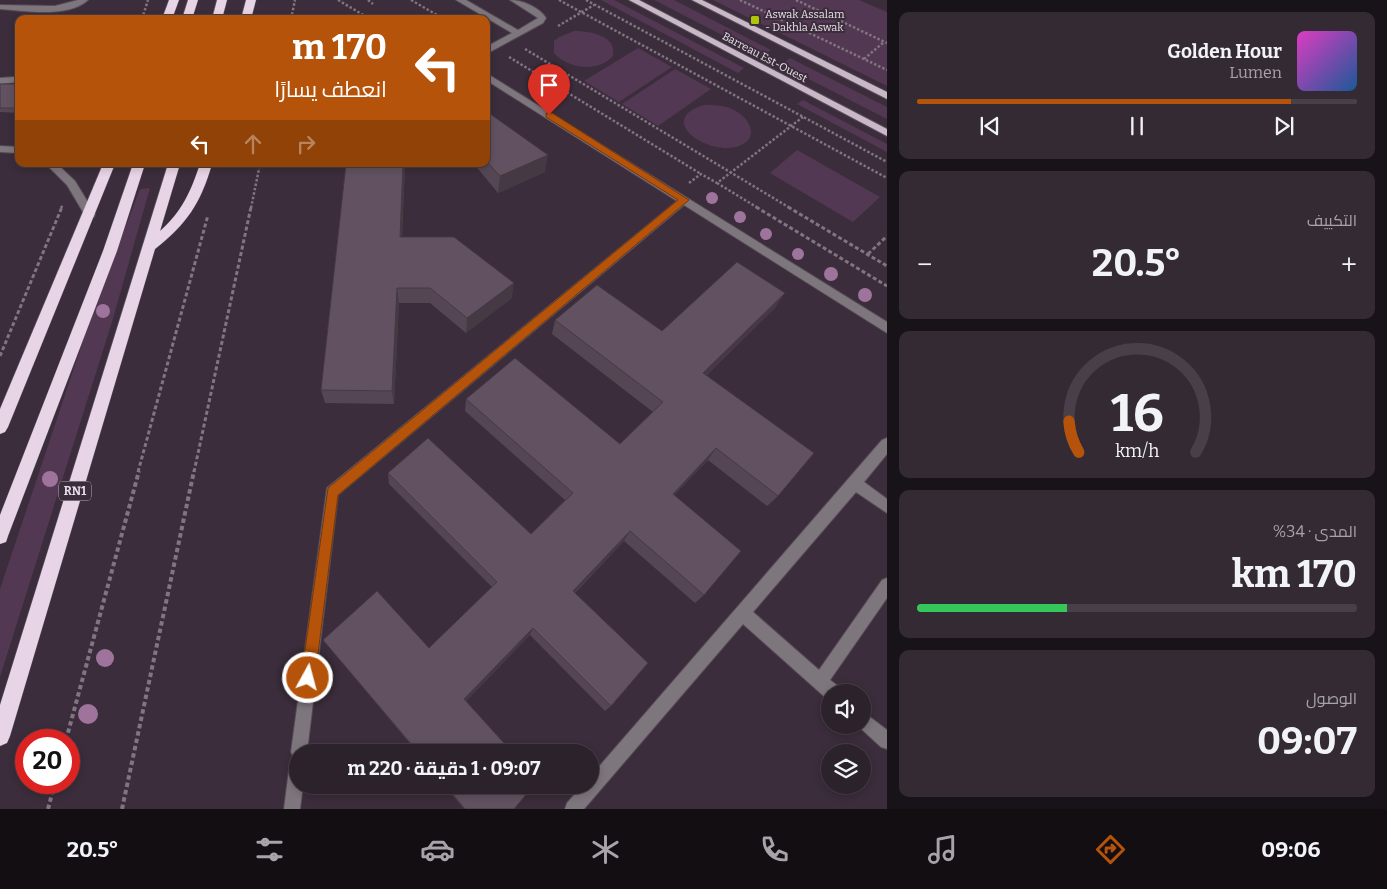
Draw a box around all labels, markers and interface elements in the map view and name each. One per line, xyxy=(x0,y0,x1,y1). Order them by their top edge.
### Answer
place label: Aswak Assalam - Dakhla Aswak xyxy=(765,8,845,34)
marker: Aswak Assalam - Dakhla Aswak xyxy=(749,14,761,26)
text: 170 m xyxy=(292,26,387,68)
street label: Barreau Est-Ouest xyxy=(720,30,809,85)
icon: left xyxy=(405,35,470,100)
text: Golden Hour xyxy=(1167,40,1282,63)
text: Lumen xyxy=(1229,63,1282,82)
pin xyxy=(528,64,570,115)
icon: arrive xyxy=(535,71,563,99)
text: انعطف يسارًا xyxy=(274,76,387,103)
icon: previous xyxy=(976,112,1004,140)
icon: pause xyxy=(1123,112,1151,140)
icon: next xyxy=(1270,112,1298,140)
icon: left xyxy=(186,130,214,158)
icon: ahead xyxy=(239,130,267,158)
icon: right xyxy=(292,130,320,158)
text: التكييف xyxy=(1307,211,1357,230)
text: 20.5° xyxy=(1092,240,1182,286)
text: − xyxy=(917,248,932,281)
text: + xyxy=(1341,248,1357,281)
text: 16 xyxy=(1110,382,1164,445)
text: km/h xyxy=(1115,440,1159,462)
road number: RN1 xyxy=(59,482,91,501)
text: المدى · 34% xyxy=(1273,522,1357,541)
text: 170 km xyxy=(1232,551,1357,597)
position arrow xyxy=(281,651,333,703)
map controls xyxy=(821,684,871,794)
button: sound xyxy=(821,684,871,734)
text: الوصول xyxy=(1306,689,1357,708)
text: 09:07 xyxy=(1257,718,1357,764)
speed limit sign: 20 xyxy=(15,729,80,794)
button: layers xyxy=(821,744,871,794)
text: 09:07 · 1 دقيقة · 220 m xyxy=(348,757,540,780)
icon: filters xyxy=(252,832,287,867)
icon: car xyxy=(420,832,455,867)
icon: climate xyxy=(588,832,623,867)
icon: phone xyxy=(757,832,792,867)
icon: music xyxy=(925,832,960,867)
icon: directions xyxy=(1093,832,1128,867)
text: 20.5° xyxy=(67,836,119,863)
text: 09:06 xyxy=(1261,836,1320,863)

